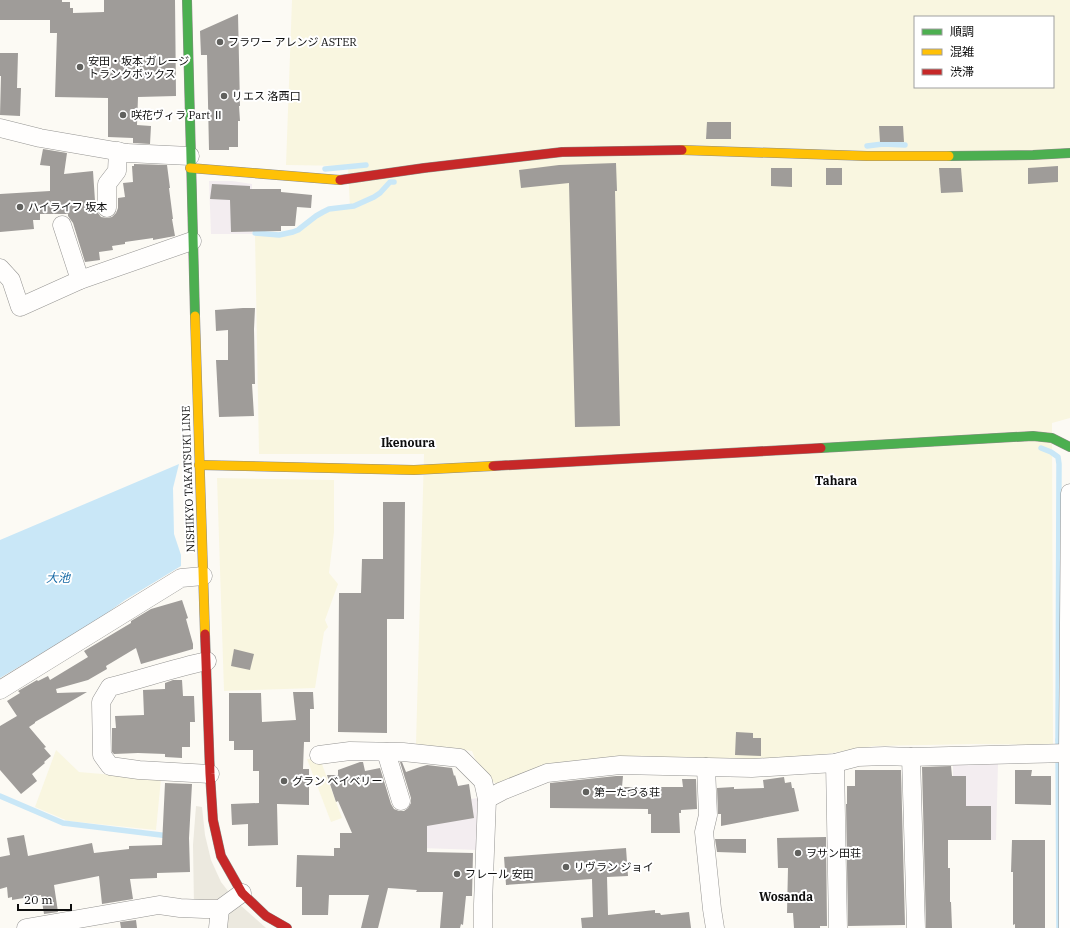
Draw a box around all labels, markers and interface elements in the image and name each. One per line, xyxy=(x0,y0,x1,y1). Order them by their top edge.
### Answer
legend xyxy=(914,16,1054,88)
text: 順調 xyxy=(950,24,974,39)
place label: フラワー アレンジ ASTER xyxy=(228,35,357,49)
marker: フラワー アレンジ ASTER xyxy=(215,37,225,47)
text: 混雑 xyxy=(950,44,974,59)
place label: 安田・坂本 ガレージ トランクボックス xyxy=(88,54,189,81)
marker: 安田・坂本 ガレージ トランクボックス xyxy=(75,62,85,72)
text: 渋滞 xyxy=(950,64,974,79)
place label: リエス 洛西口 xyxy=(232,89,301,103)
marker: リエス 洛西口 xyxy=(219,91,229,101)
place label: 咲花ヴィラ Part Ⅱ xyxy=(131,108,224,122)
marker: 咲花ヴィラ Part Ⅱ xyxy=(118,110,128,120)
place label: ハイライフ 坂本 xyxy=(28,200,107,214)
marker: ハイライフ 坂本 xyxy=(15,202,25,212)
street label: NISHIKYO TAKATSUKI LINE xyxy=(178,405,198,553)
district label: Ikenoura xyxy=(381,435,435,450)
district label: Tahara xyxy=(815,473,857,488)
water label: 大池 xyxy=(46,570,71,585)
place label: グラン ベイベリー xyxy=(292,774,383,788)
marker: グラン ベイベリー xyxy=(279,776,289,786)
place label: 第一たづる荘 xyxy=(594,785,660,799)
marker: 第一たづる荘 xyxy=(581,787,591,797)
place label: ヲサン田荘 xyxy=(806,846,861,860)
marker: ヲサン田荘 xyxy=(793,848,803,858)
place label: リヴラン ジョイ xyxy=(574,860,654,874)
marker: リヴラン ジョイ xyxy=(561,862,571,872)
place label: フレール 安田 xyxy=(465,867,534,881)
marker: フレール 安田 xyxy=(452,869,462,879)
scale bar xyxy=(18,886,71,912)
district label: Wosanda xyxy=(759,889,813,904)
text: 20 m xyxy=(24,892,53,907)

